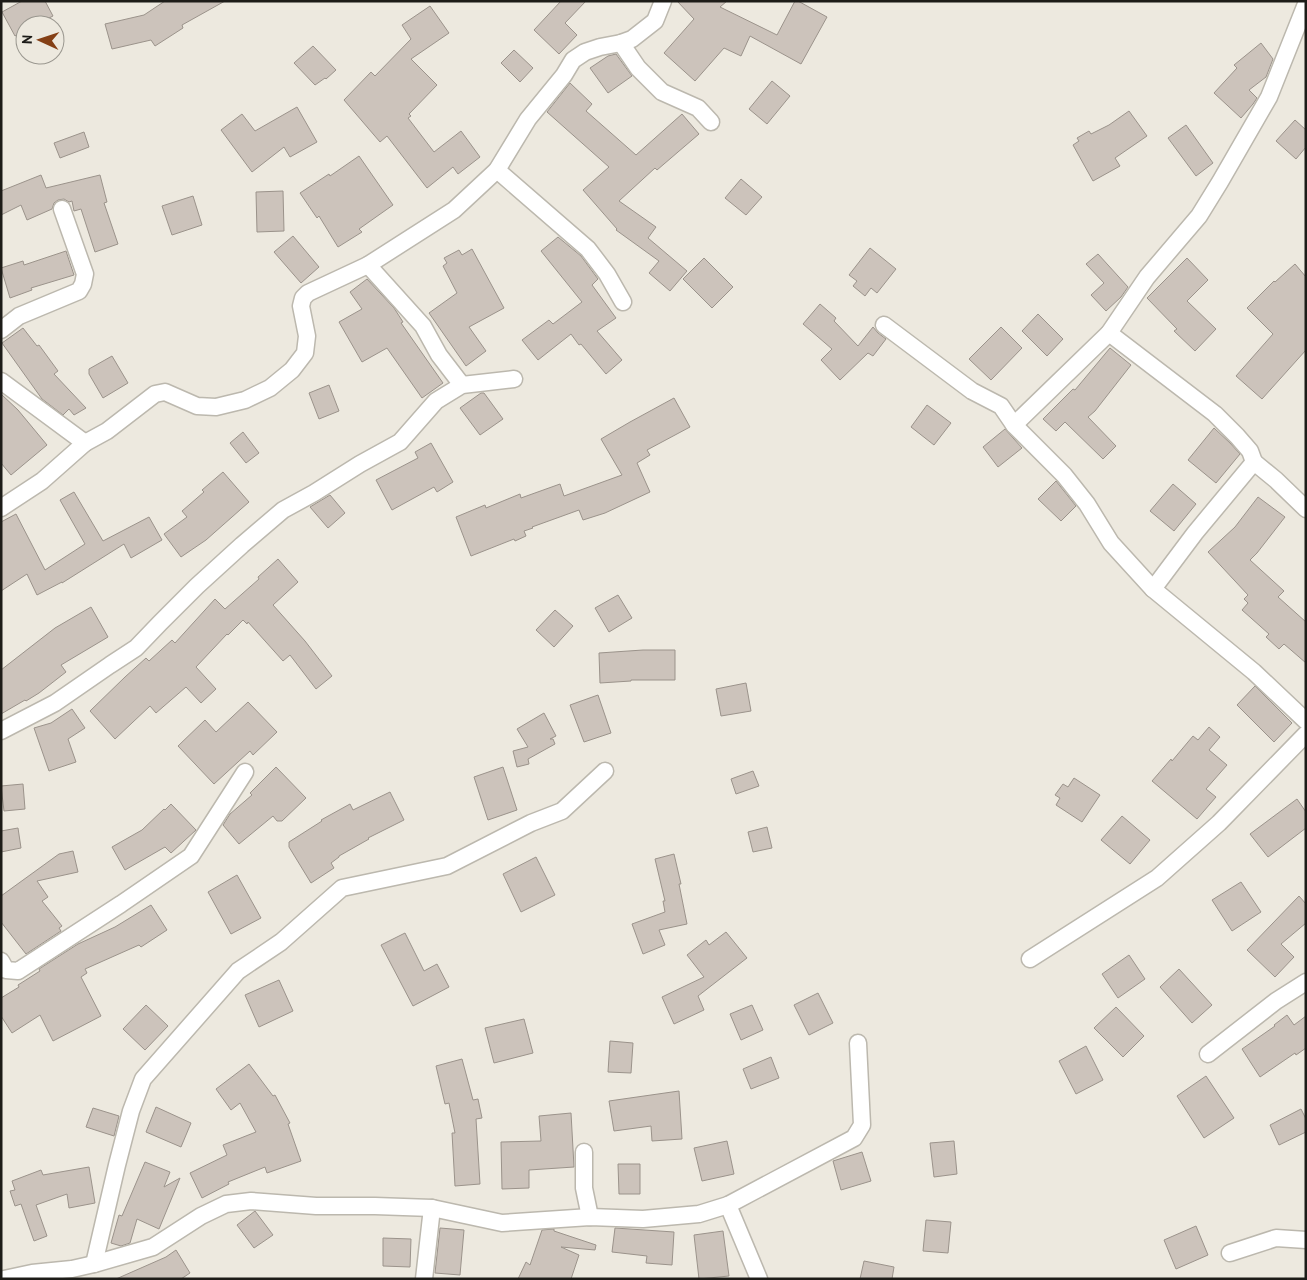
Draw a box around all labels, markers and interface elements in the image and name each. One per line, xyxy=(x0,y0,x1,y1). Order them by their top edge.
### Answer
north arrow xyxy=(15,15,65,65)
text: N xyxy=(18,34,36,44)

